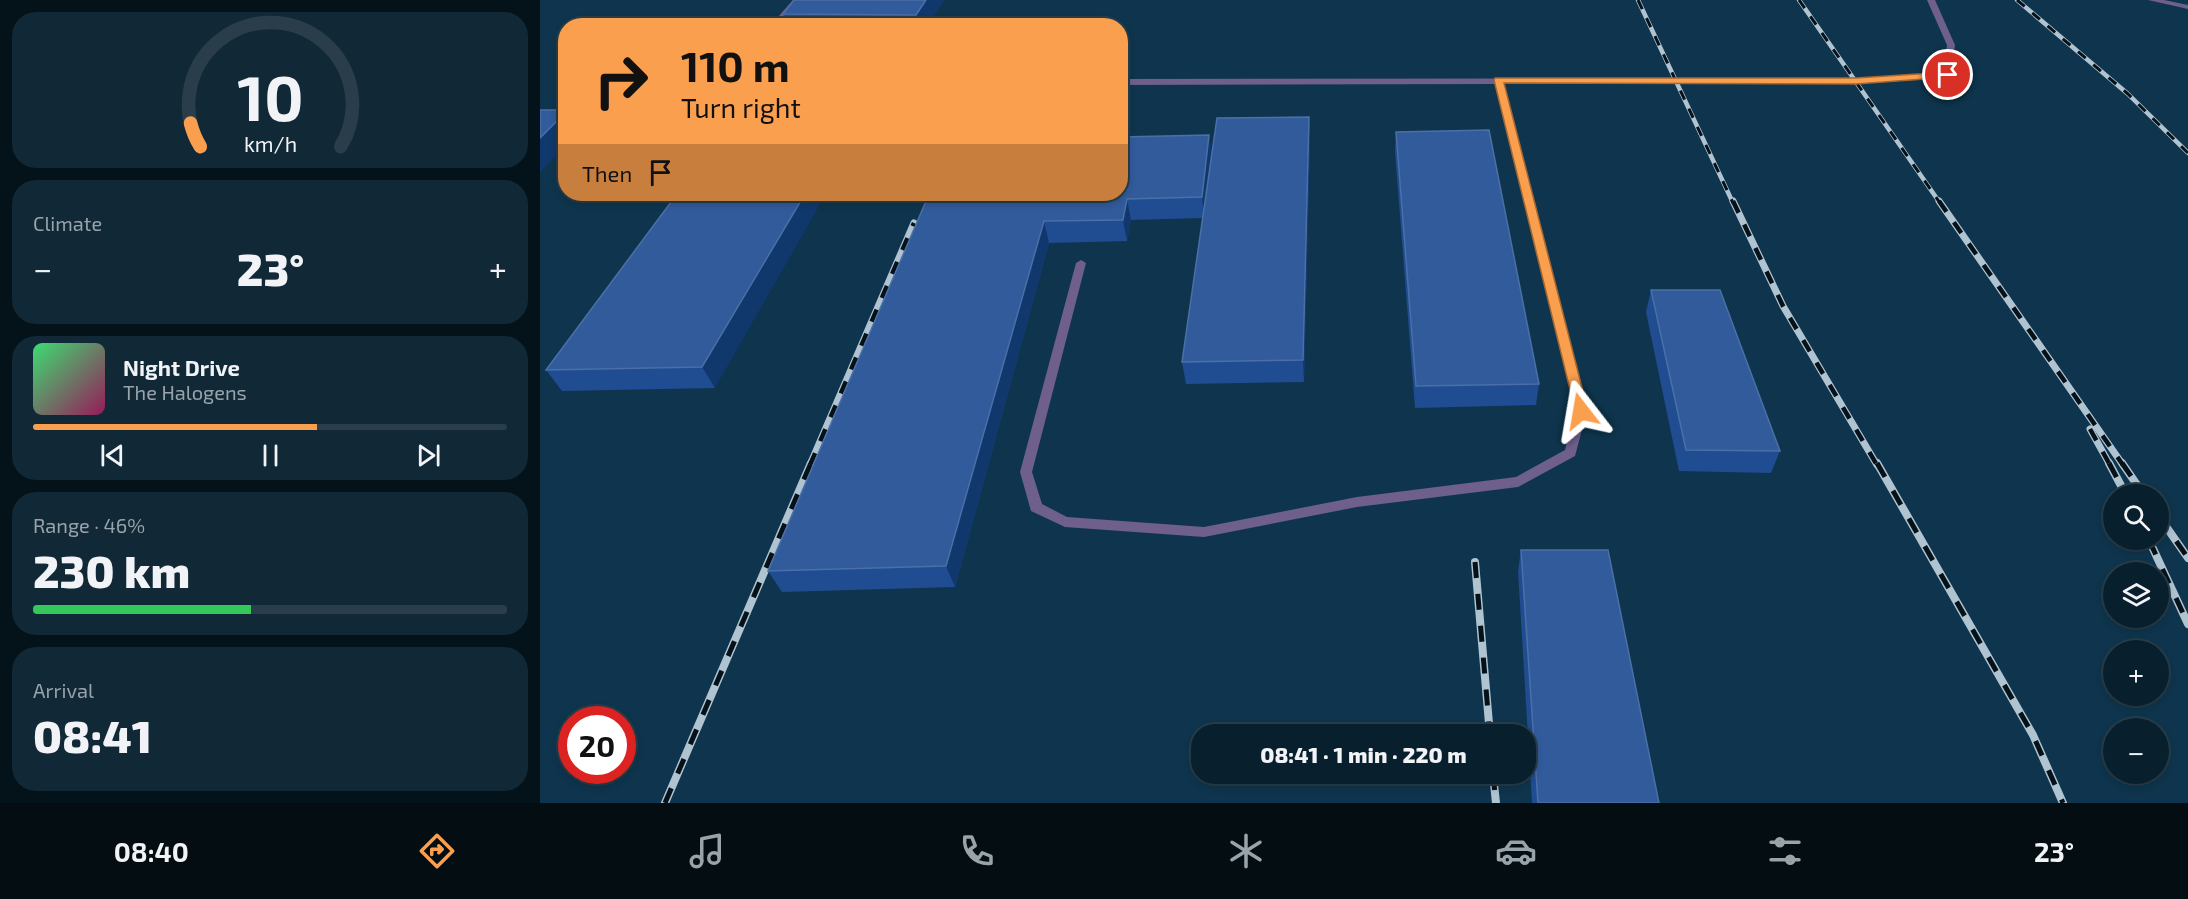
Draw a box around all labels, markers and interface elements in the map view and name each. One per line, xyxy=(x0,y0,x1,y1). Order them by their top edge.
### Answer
text: 110 m xyxy=(681,40,790,90)
icon: right xyxy=(582,42,660,120)
pin xyxy=(1922,49,1973,100)
icon: arrive xyxy=(1931,58,1964,91)
text: 10 xyxy=(237,59,303,134)
text: Turn right xyxy=(681,91,801,123)
text: km/h xyxy=(243,131,297,156)
icon: arrive xyxy=(644,156,677,189)
text: Then xyxy=(582,160,632,186)
text: Climate xyxy=(33,211,102,235)
text: 23° xyxy=(237,241,304,295)
text: − xyxy=(33,248,52,288)
text: + xyxy=(489,248,507,288)
text: Night Drive xyxy=(123,354,240,380)
position arrow xyxy=(1549,379,1613,443)
text: The Halogens xyxy=(123,380,247,404)
icon: previous xyxy=(96,439,129,472)
icon: pause xyxy=(254,439,287,472)
icon: next xyxy=(412,439,445,472)
map controls xyxy=(2103,484,2169,784)
button: search xyxy=(2103,484,2169,550)
text: Range · 46% xyxy=(33,513,145,537)
text: 230 km xyxy=(33,543,190,597)
button: layers xyxy=(2103,562,2169,628)
button: + xyxy=(2103,640,2169,706)
text: Arrival xyxy=(33,678,94,702)
speed limit sign: 20 xyxy=(558,706,636,784)
text: 08:41 xyxy=(33,708,152,762)
button: − xyxy=(2103,718,2169,784)
text: 08:41 · 1 min · 220 m xyxy=(1260,741,1467,767)
icon: directions xyxy=(416,830,458,872)
icon: music xyxy=(686,830,728,872)
icon: phone xyxy=(956,830,998,872)
icon: climate xyxy=(1225,830,1267,872)
icon: car xyxy=(1495,830,1537,872)
icon: filters xyxy=(1764,830,1806,872)
text: 08:40 xyxy=(114,835,189,867)
text: 23° xyxy=(2034,835,2074,867)

